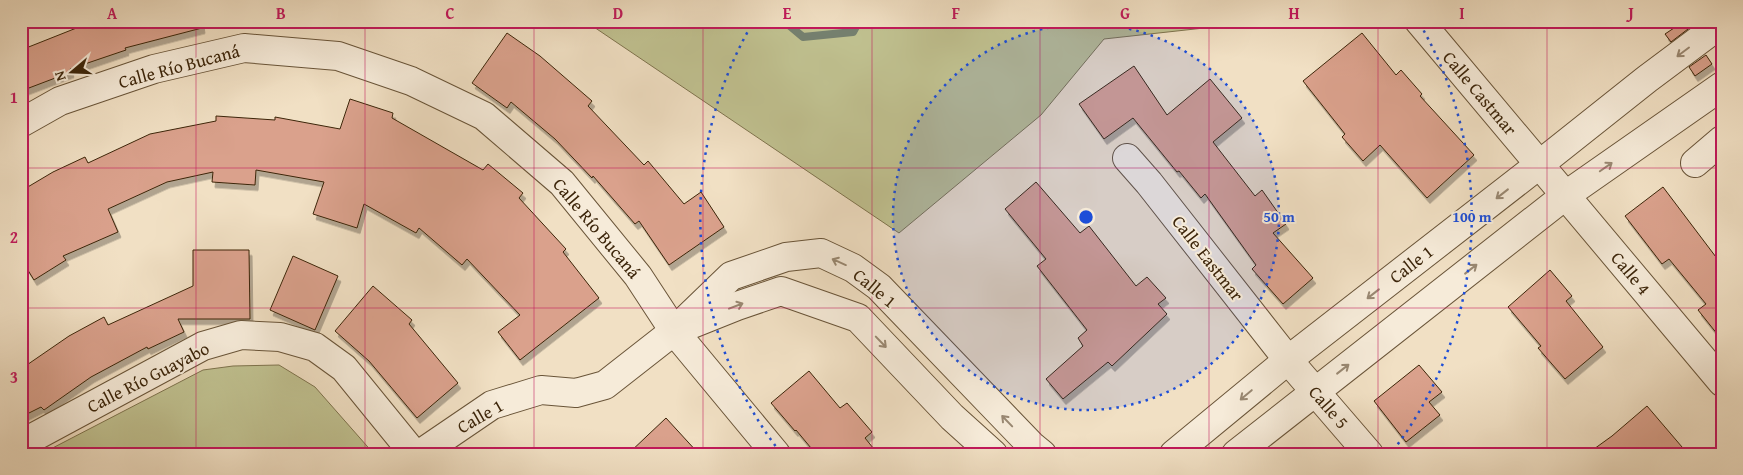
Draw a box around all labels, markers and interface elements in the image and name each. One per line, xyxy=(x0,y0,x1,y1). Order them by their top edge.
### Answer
text: A xyxy=(107,1,118,25)
text: B xyxy=(276,1,286,25)
text: C xyxy=(445,1,455,25)
text: D xyxy=(613,1,623,25)
text: E xyxy=(783,1,792,25)
text: F xyxy=(952,1,960,25)
text: G xyxy=(1120,1,1130,25)
text: H xyxy=(1288,1,1300,25)
text: I xyxy=(1459,1,1465,25)
text: J xyxy=(1625,1,1634,25)
street label: Calle Río Bucaná xyxy=(115,37,243,95)
street label: Calle Castmar xyxy=(1436,45,1524,142)
one-way arrow xyxy=(1676,47,1690,57)
north arrow xyxy=(48,48,98,98)
text: N xyxy=(49,68,71,84)
text: 1 xyxy=(10,85,18,109)
one-way arrow xyxy=(1599,162,1613,172)
street label: Calle Río Bucaná xyxy=(547,172,648,285)
one-way arrow xyxy=(1495,189,1509,199)
text: 50 m xyxy=(1263,206,1295,227)
text: 100 m xyxy=(1452,206,1492,227)
centre of rings xyxy=(1077,208,1095,226)
street label: Calle Eastmar xyxy=(1166,209,1251,307)
text: 2 xyxy=(10,225,18,249)
street label: Calle 1 xyxy=(1383,238,1439,290)
street label: Calle 4 xyxy=(1605,245,1657,301)
one-way arrow xyxy=(832,256,847,266)
street label: Calle 1 xyxy=(847,262,903,314)
one-way arrow xyxy=(1464,263,1477,274)
one-way arrow xyxy=(1367,288,1380,299)
one-way arrow xyxy=(727,301,743,310)
street label: Calle Río Guayabo xyxy=(82,335,214,419)
one-way arrow xyxy=(875,336,887,349)
one-way arrow xyxy=(1336,363,1349,374)
text: 3 xyxy=(10,365,18,389)
street label: Calle 5 xyxy=(1303,379,1355,435)
one-way arrow xyxy=(1240,389,1253,400)
street label: Calle 1 xyxy=(452,392,508,440)
one-way arrow xyxy=(1001,414,1013,427)

